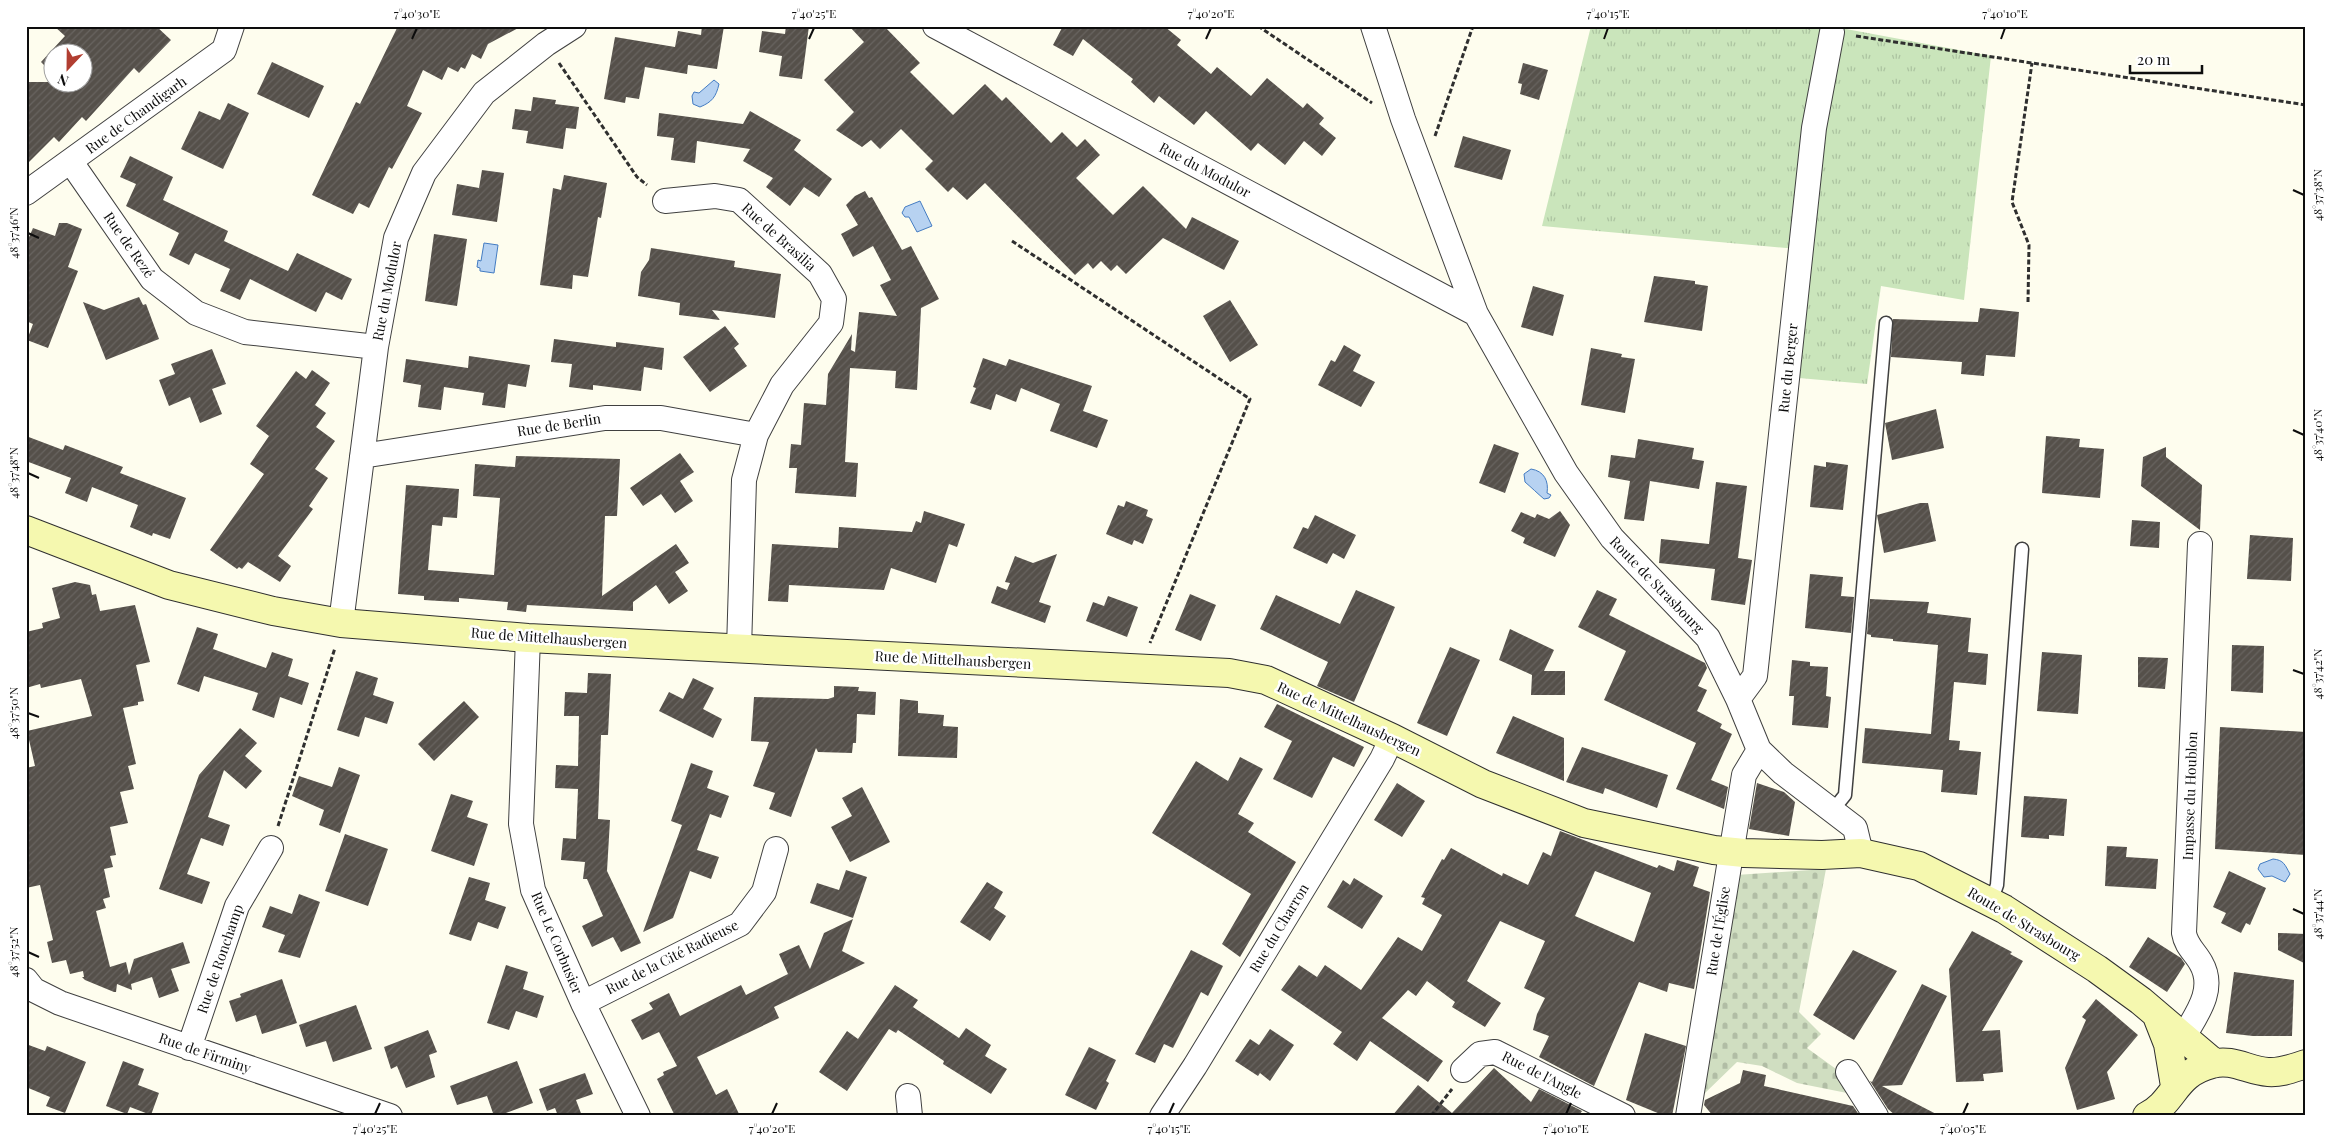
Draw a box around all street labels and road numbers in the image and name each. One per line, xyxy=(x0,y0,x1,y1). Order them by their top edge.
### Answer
street label: Rue de Chandigarh xyxy=(81,71,191,158)
street label: Rue du Modulor xyxy=(1156,137,1255,202)
street label: Rue de Brasilia xyxy=(738,198,821,275)
street label: Rue de Rezé xyxy=(100,208,159,281)
street label: Rue du Modulor xyxy=(368,239,406,342)
street label: Rue du Berger xyxy=(1773,321,1802,414)
street label: Rue de Berlin xyxy=(516,408,603,441)
street label: Route de Strasbourg xyxy=(1606,532,1709,638)
street label: Rue de Mittelhausbergen xyxy=(470,623,628,652)
street label: Rue de Mittelhausbergen xyxy=(874,646,1032,673)
street label: Rue de Mittelhausbergen xyxy=(1274,677,1425,761)
street label: Impasse du Houblon xyxy=(2178,731,2201,861)
street label: Rue du Charron xyxy=(1245,879,1313,976)
street label: Route de Strasbourg xyxy=(1964,882,2085,965)
street label: Rue de l'Église xyxy=(1701,885,1734,977)
street label: Rue Le Corbusier xyxy=(527,889,588,998)
street label: Rue de Ronchamp xyxy=(192,902,247,1016)
street label: Rue de la Cité Radieuse xyxy=(602,915,741,998)
street label: Rue de Firminy xyxy=(156,1028,254,1077)
street label: Rue de l'Angle xyxy=(1499,1046,1585,1103)

